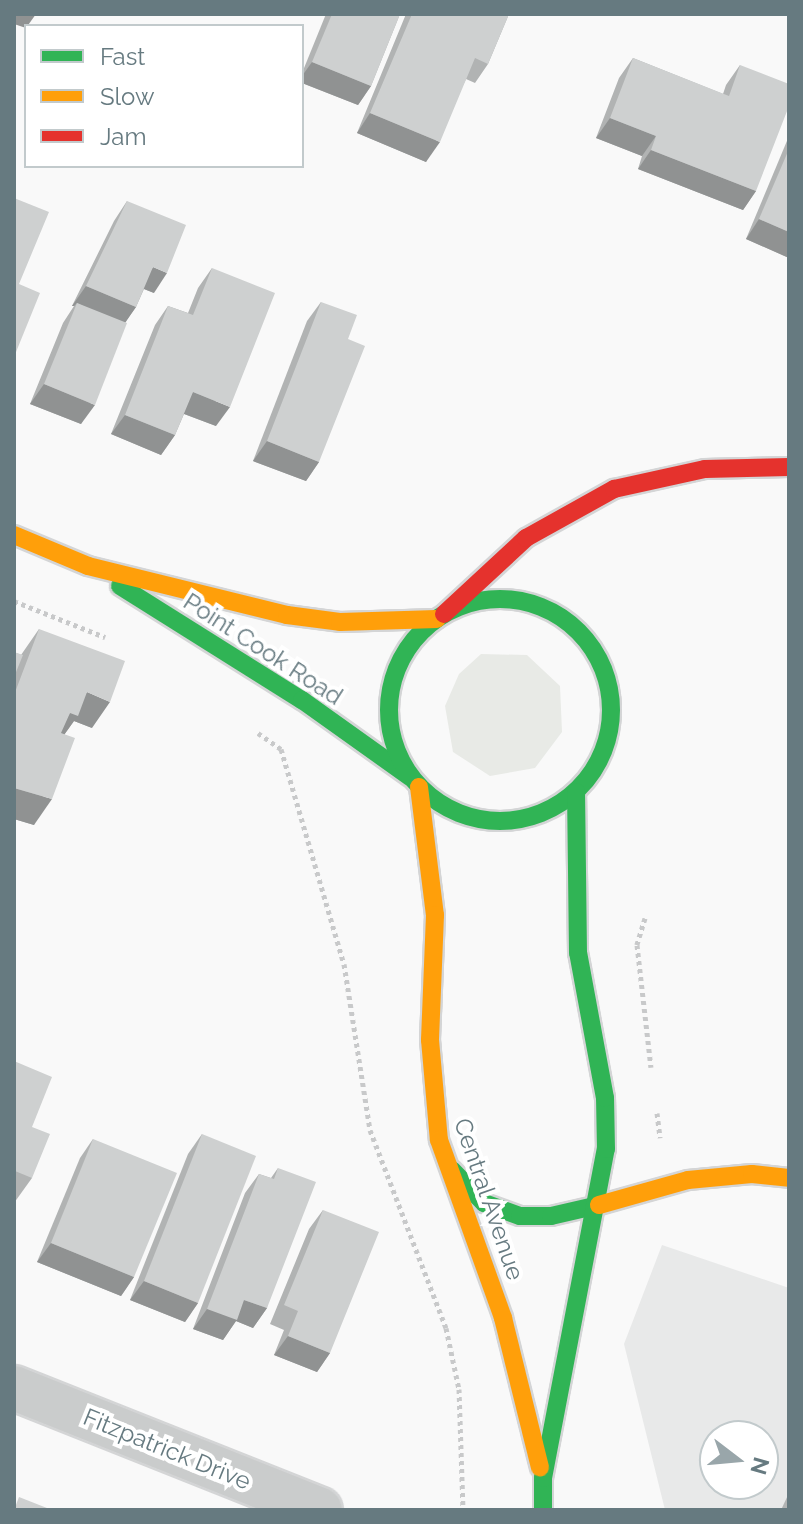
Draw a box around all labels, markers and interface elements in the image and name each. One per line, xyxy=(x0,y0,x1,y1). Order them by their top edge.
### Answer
legend xyxy=(24,24,304,168)
text: Fast xyxy=(100,42,145,71)
text: Slow xyxy=(100,82,154,111)
text: Jam xyxy=(100,122,146,151)
street label: Point Cook Road xyxy=(178,587,348,711)
street label: Central Avenue xyxy=(448,1114,530,1284)
street label: Fitzpatrick Drive xyxy=(79,1402,255,1496)
north arrow xyxy=(699,1420,779,1500)
text: N xyxy=(745,1454,775,1478)

